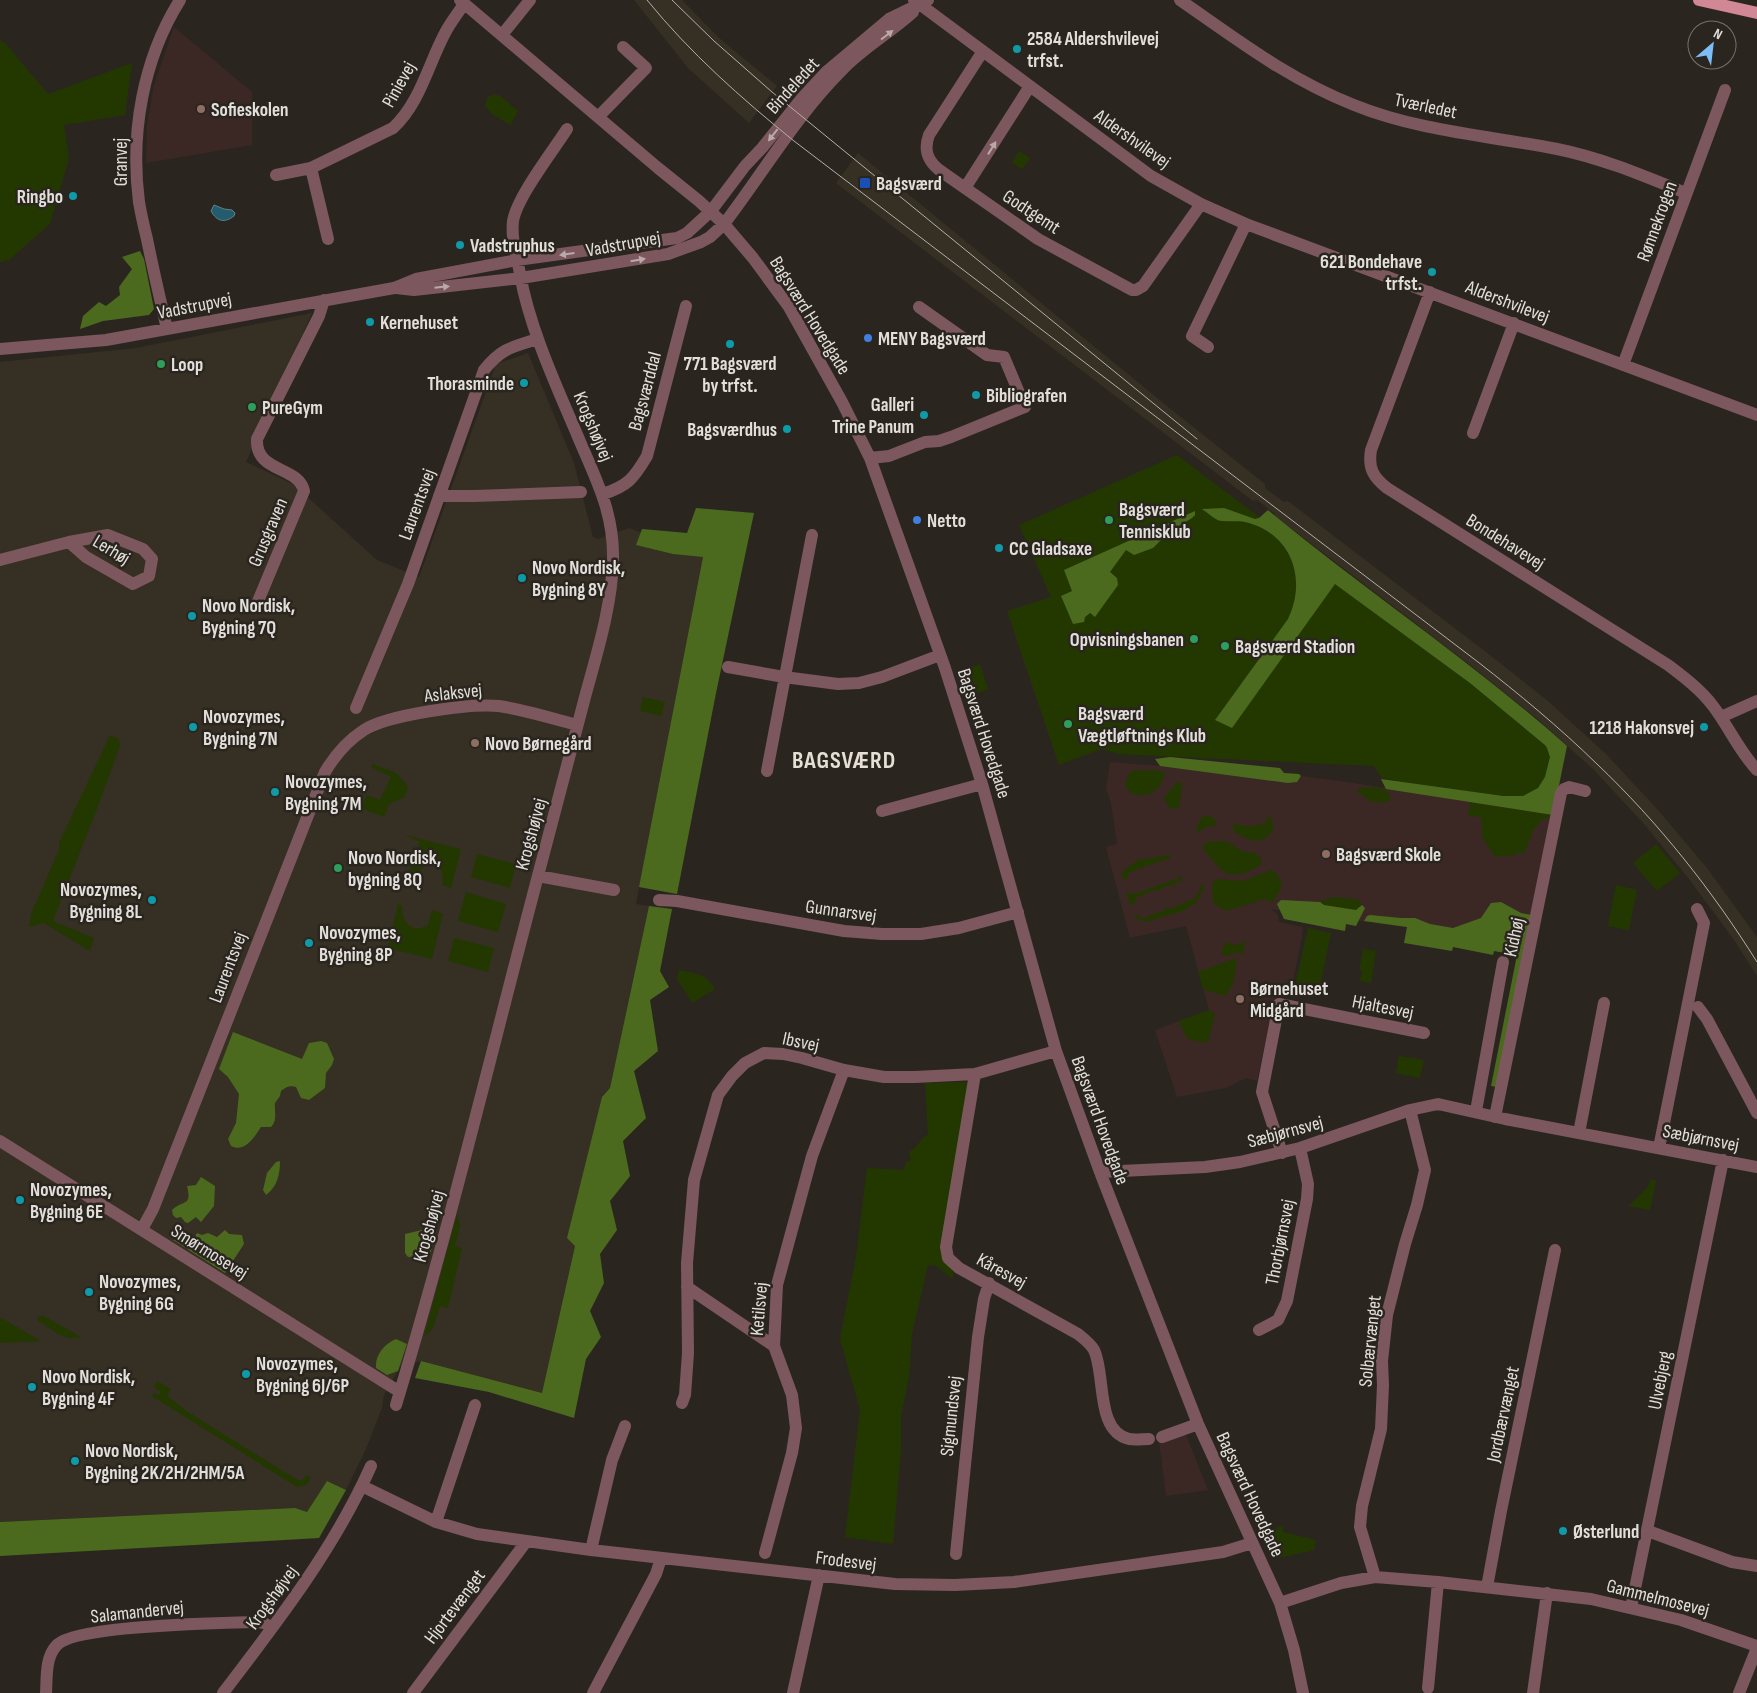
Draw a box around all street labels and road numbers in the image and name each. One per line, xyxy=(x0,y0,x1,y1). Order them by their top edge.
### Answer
street label: Bindeledet xyxy=(762,53,825,119)
street label: Pinievej xyxy=(377,58,421,112)
street label: Tværledet xyxy=(1392,89,1459,124)
street label: Aldershvilevej xyxy=(1089,104,1175,174)
street label: Granvej xyxy=(110,138,133,186)
street label: Rønnekrogen xyxy=(1632,178,1683,265)
street label: Godtgemt xyxy=(998,185,1065,240)
street label: Vadstrupvej xyxy=(584,227,662,262)
street label: Bagsværd Hovedgade xyxy=(764,252,855,379)
street label: Aldershvilevej xyxy=(1461,276,1553,329)
street label: Vadstrupvej xyxy=(155,288,233,325)
street label: Bagsværddal xyxy=(624,350,667,433)
street label: Krogshøjvej xyxy=(568,388,618,465)
street label: Laurentsvej xyxy=(394,466,441,543)
street label: Grusgraven xyxy=(244,495,293,570)
street label: Bondehavevej xyxy=(1462,509,1549,575)
street label: Lerhøj xyxy=(88,530,134,570)
street label: Bagsværd Hovedgade xyxy=(952,666,1015,801)
street label: Aslaksvej xyxy=(422,679,483,708)
street label: Krogshøjvej xyxy=(511,796,552,873)
street label: Gunnarsvej xyxy=(804,895,878,928)
street label: Kidhøj xyxy=(1499,916,1530,959)
street label: Laurentsvej xyxy=(204,929,252,1006)
street label: Hjaltesvej xyxy=(1350,990,1415,1025)
street label: Ibsvej xyxy=(780,1027,821,1058)
street label: Bagsværd Hovedgade xyxy=(1066,1053,1133,1188)
street label: Sæbjørnsvej xyxy=(1245,1111,1326,1154)
street label: Sæbjørnsvej xyxy=(1661,1120,1741,1157)
street label: Krogshøjvej xyxy=(409,1188,450,1265)
street label: Thorbjørnsvej xyxy=(1261,1197,1300,1287)
street label: Smørmosevej xyxy=(167,1220,252,1285)
street label: Kåresvej xyxy=(972,1248,1030,1294)
street label: Ketilsvej xyxy=(746,1281,773,1337)
street label: Solbærvænget xyxy=(1354,1294,1387,1388)
street label: Ulvebjerg xyxy=(1644,1349,1677,1412)
street label: Jordbærvænget xyxy=(1482,1364,1525,1465)
street label: Sigmundsvej xyxy=(936,1375,967,1457)
street label: Bagsværd Hovedgade xyxy=(1211,1429,1289,1561)
street label: Frodesvej xyxy=(814,1546,877,1577)
street label: Krogshøjvej xyxy=(241,1561,303,1634)
street label: Hjortevænget xyxy=(420,1565,491,1649)
street label: Gammelmosevej xyxy=(1604,1575,1711,1622)
street label: Salamandervej xyxy=(90,1596,185,1629)

